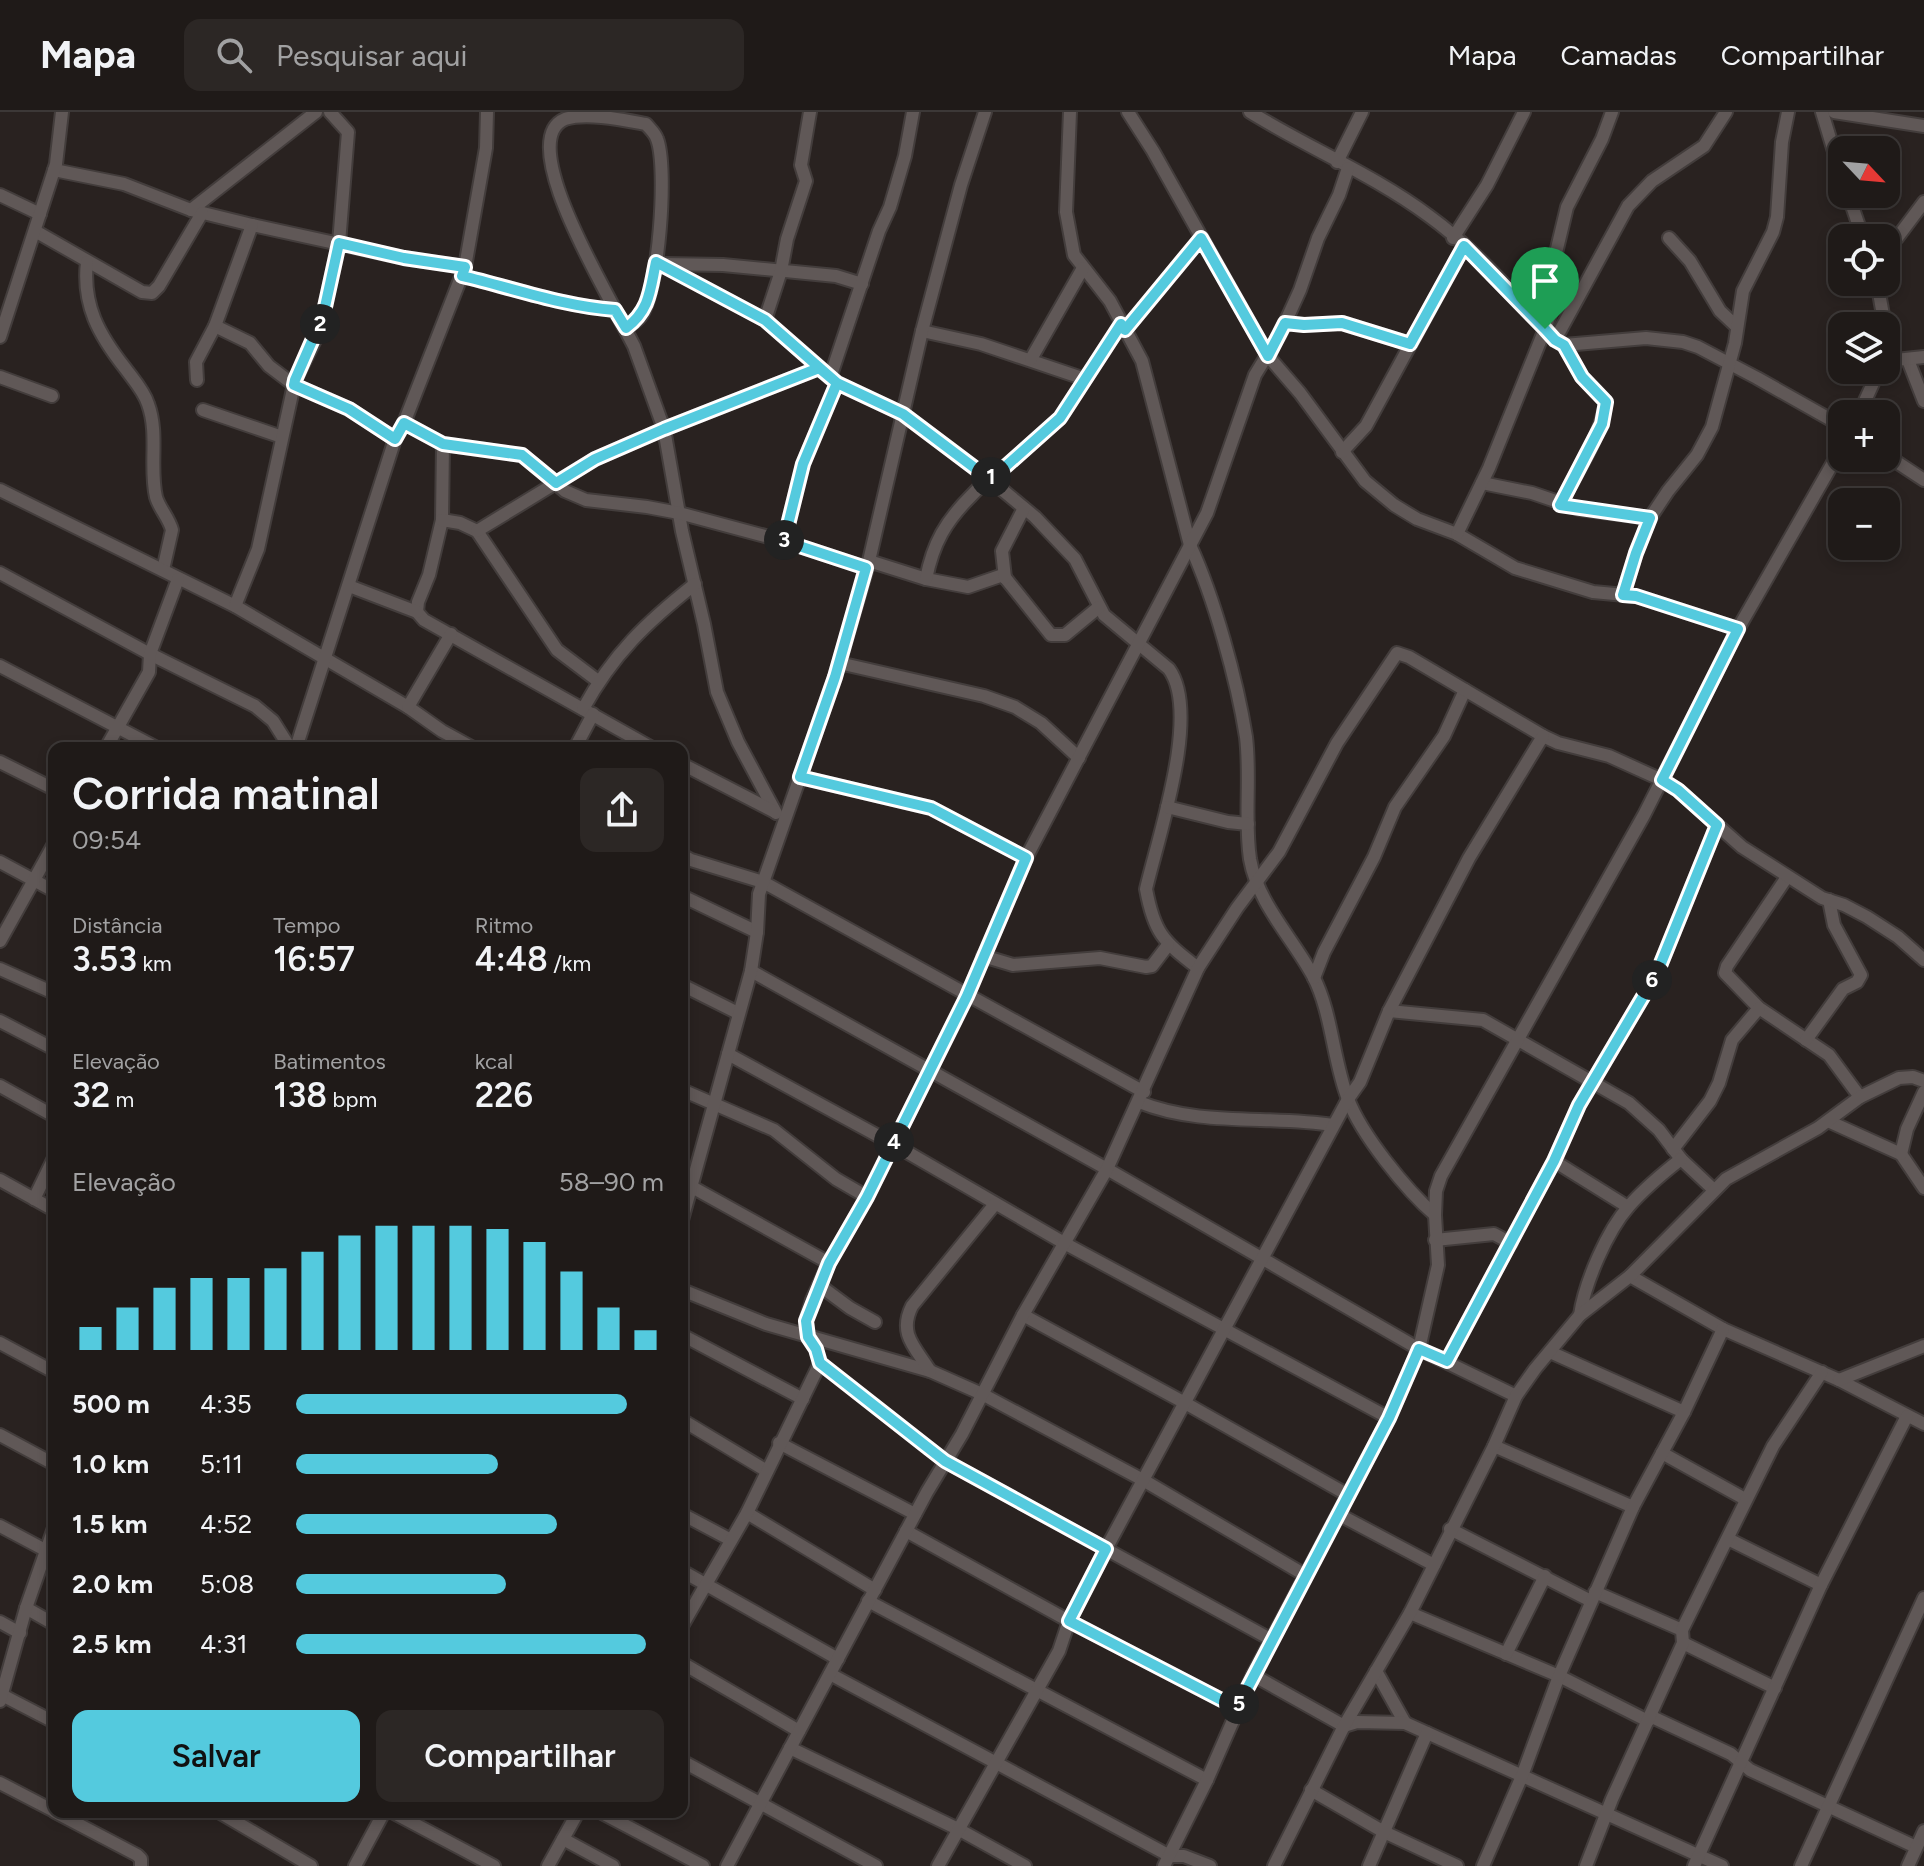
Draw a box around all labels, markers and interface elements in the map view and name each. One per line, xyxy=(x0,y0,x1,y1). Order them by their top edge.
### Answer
search box xyxy=(184,19,744,91)
text: Mapa xyxy=(40,32,136,78)
icon: search xyxy=(212,33,256,77)
text: Pesquisar aqui xyxy=(276,37,468,74)
text: Mapa xyxy=(1448,38,1517,72)
text: Camadas xyxy=(1561,38,1677,72)
text: Compartilhar xyxy=(1721,38,1884,72)
north arrow xyxy=(1828,136,1900,208)
map controls xyxy=(1828,136,1900,560)
button: locate xyxy=(1828,224,1900,296)
pin xyxy=(1511,247,1579,329)
icon: arrive xyxy=(1523,259,1567,303)
pin: 2 xyxy=(300,304,340,344)
text: 2 xyxy=(314,310,326,337)
button: layers xyxy=(1828,312,1900,384)
button: + xyxy=(1828,400,1900,472)
pin: 1 xyxy=(971,457,1011,497)
text: 1 xyxy=(986,463,996,490)
button: − xyxy=(1828,488,1900,560)
pin: 3 xyxy=(764,520,804,560)
text: 3 xyxy=(778,526,790,553)
text: Corrida matinal xyxy=(72,767,380,820)
button: share xyxy=(580,768,664,852)
text: 09:54 xyxy=(72,824,141,856)
text: Distância xyxy=(72,912,162,939)
text: Tempo xyxy=(273,912,341,939)
text: Ritmo xyxy=(475,912,533,939)
text: 3.53 xyxy=(72,939,137,980)
text: 16:57 xyxy=(273,939,355,980)
text: 4:48 xyxy=(475,939,548,980)
text: km xyxy=(137,950,172,977)
text: /km xyxy=(548,950,591,977)
pin: 6 xyxy=(1632,960,1672,1000)
text: 6 xyxy=(1646,966,1658,993)
text: Elevação xyxy=(72,1048,160,1075)
text: Batimentos xyxy=(273,1048,386,1075)
text: kcal xyxy=(475,1048,513,1075)
text: 32 xyxy=(72,1075,110,1116)
text: 138 xyxy=(273,1075,327,1116)
text: 226 xyxy=(475,1075,533,1116)
text: m xyxy=(110,1086,134,1113)
text: bpm xyxy=(327,1086,377,1113)
pin: 4 xyxy=(874,1122,914,1162)
text: 4 xyxy=(887,1128,901,1155)
text: Elevação xyxy=(72,1166,176,1198)
text: 58–90 m xyxy=(559,1166,664,1198)
text: 500 m xyxy=(72,1388,150,1420)
text: 4:35 xyxy=(200,1388,252,1420)
text: 1.0 km xyxy=(72,1448,149,1480)
text: 5:11 xyxy=(200,1448,243,1480)
text: 1.5 km xyxy=(72,1508,147,1540)
text: 4:52 xyxy=(200,1508,252,1540)
text: 2.0 km xyxy=(72,1568,153,1600)
text: 5:08 xyxy=(200,1568,254,1600)
text: 2.5 km xyxy=(72,1628,151,1660)
text: 4:31 xyxy=(200,1628,248,1660)
pin: 5 xyxy=(1219,1684,1259,1724)
text: 5 xyxy=(1233,1690,1245,1717)
button: Salvar xyxy=(72,1710,360,1802)
button: Compartilhar xyxy=(376,1710,664,1802)

